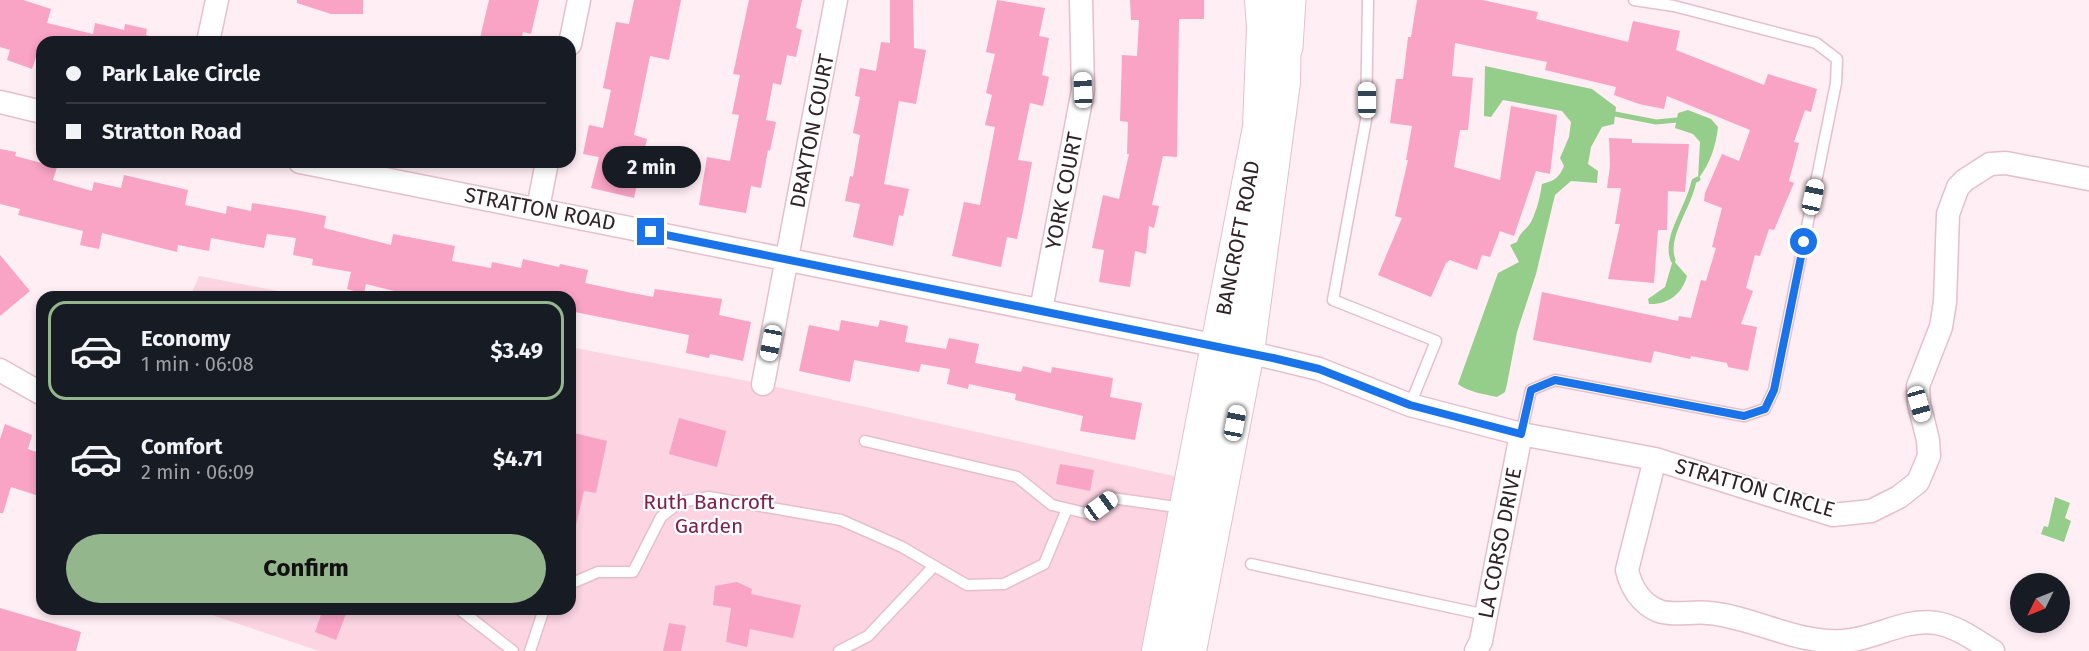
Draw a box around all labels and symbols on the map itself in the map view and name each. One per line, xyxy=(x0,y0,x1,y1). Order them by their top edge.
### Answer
street label: DRAYTON COURT xyxy=(784,52,840,210)
car xyxy=(1073,72,1093,108)
car xyxy=(1358,82,1376,118)
street label: YORK COURT xyxy=(1040,130,1088,252)
callout: 2 min xyxy=(602,145,700,187)
street label: BANCROFT ROAD xyxy=(1210,158,1266,318)
car xyxy=(1800,178,1826,216)
street label: STRATTON ROAD xyxy=(462,182,618,236)
route end xyxy=(637,218,664,245)
route start xyxy=(1790,228,1817,255)
car xyxy=(759,324,783,362)
car xyxy=(1905,384,1933,424)
car xyxy=(1223,404,1247,442)
street label: STRATTON CIRCLE xyxy=(1672,453,1838,523)
street label: LA CORSO DRIVE xyxy=(1473,465,1527,621)
car xyxy=(1081,488,1121,524)
park label: Ruth Bancroft Garden xyxy=(643,489,775,539)
north arrow xyxy=(2010,573,2070,633)

